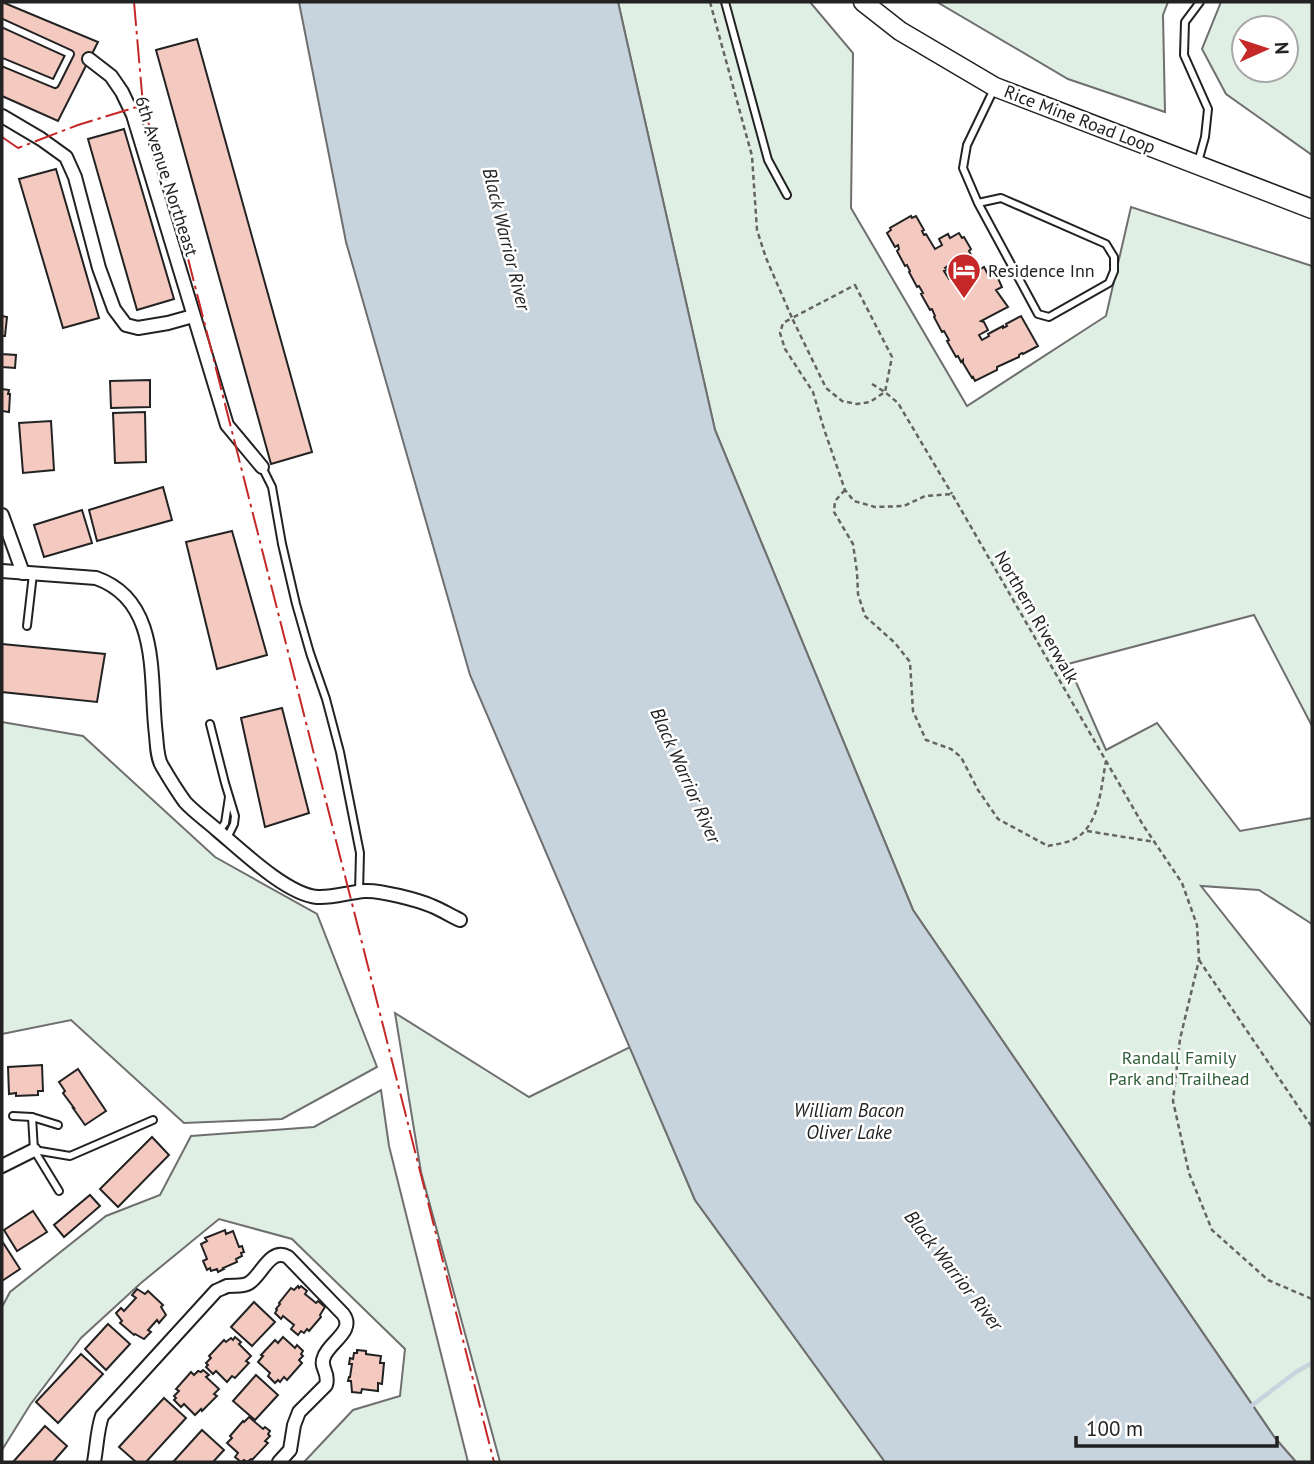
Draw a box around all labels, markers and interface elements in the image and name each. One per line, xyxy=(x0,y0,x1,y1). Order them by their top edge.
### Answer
north arrow xyxy=(1230,14,1300,84)
text: N xyxy=(1270,41,1294,55)
street label: Rice Mine Road Loop xyxy=(1001,80,1159,158)
street label: 6th Avenue Northeast xyxy=(130,93,204,259)
water label: Black Warrior River xyxy=(478,165,537,314)
hotel icon: Residence Inn xyxy=(945,251,983,300)
place label: Residence Inn xyxy=(988,259,1095,282)
street label: Northern Riverwalk xyxy=(990,546,1085,688)
water label: Black Warrior River xyxy=(645,703,727,848)
park label: Randall Family Park and Trailhead xyxy=(1109,1046,1249,1090)
water label: William Bacon Oliver Lake xyxy=(794,1098,904,1144)
water label: Black Warrior River xyxy=(900,1205,1010,1336)
scale bar xyxy=(1076,1404,1277,1448)
text: 100 m xyxy=(1086,1415,1143,1442)

